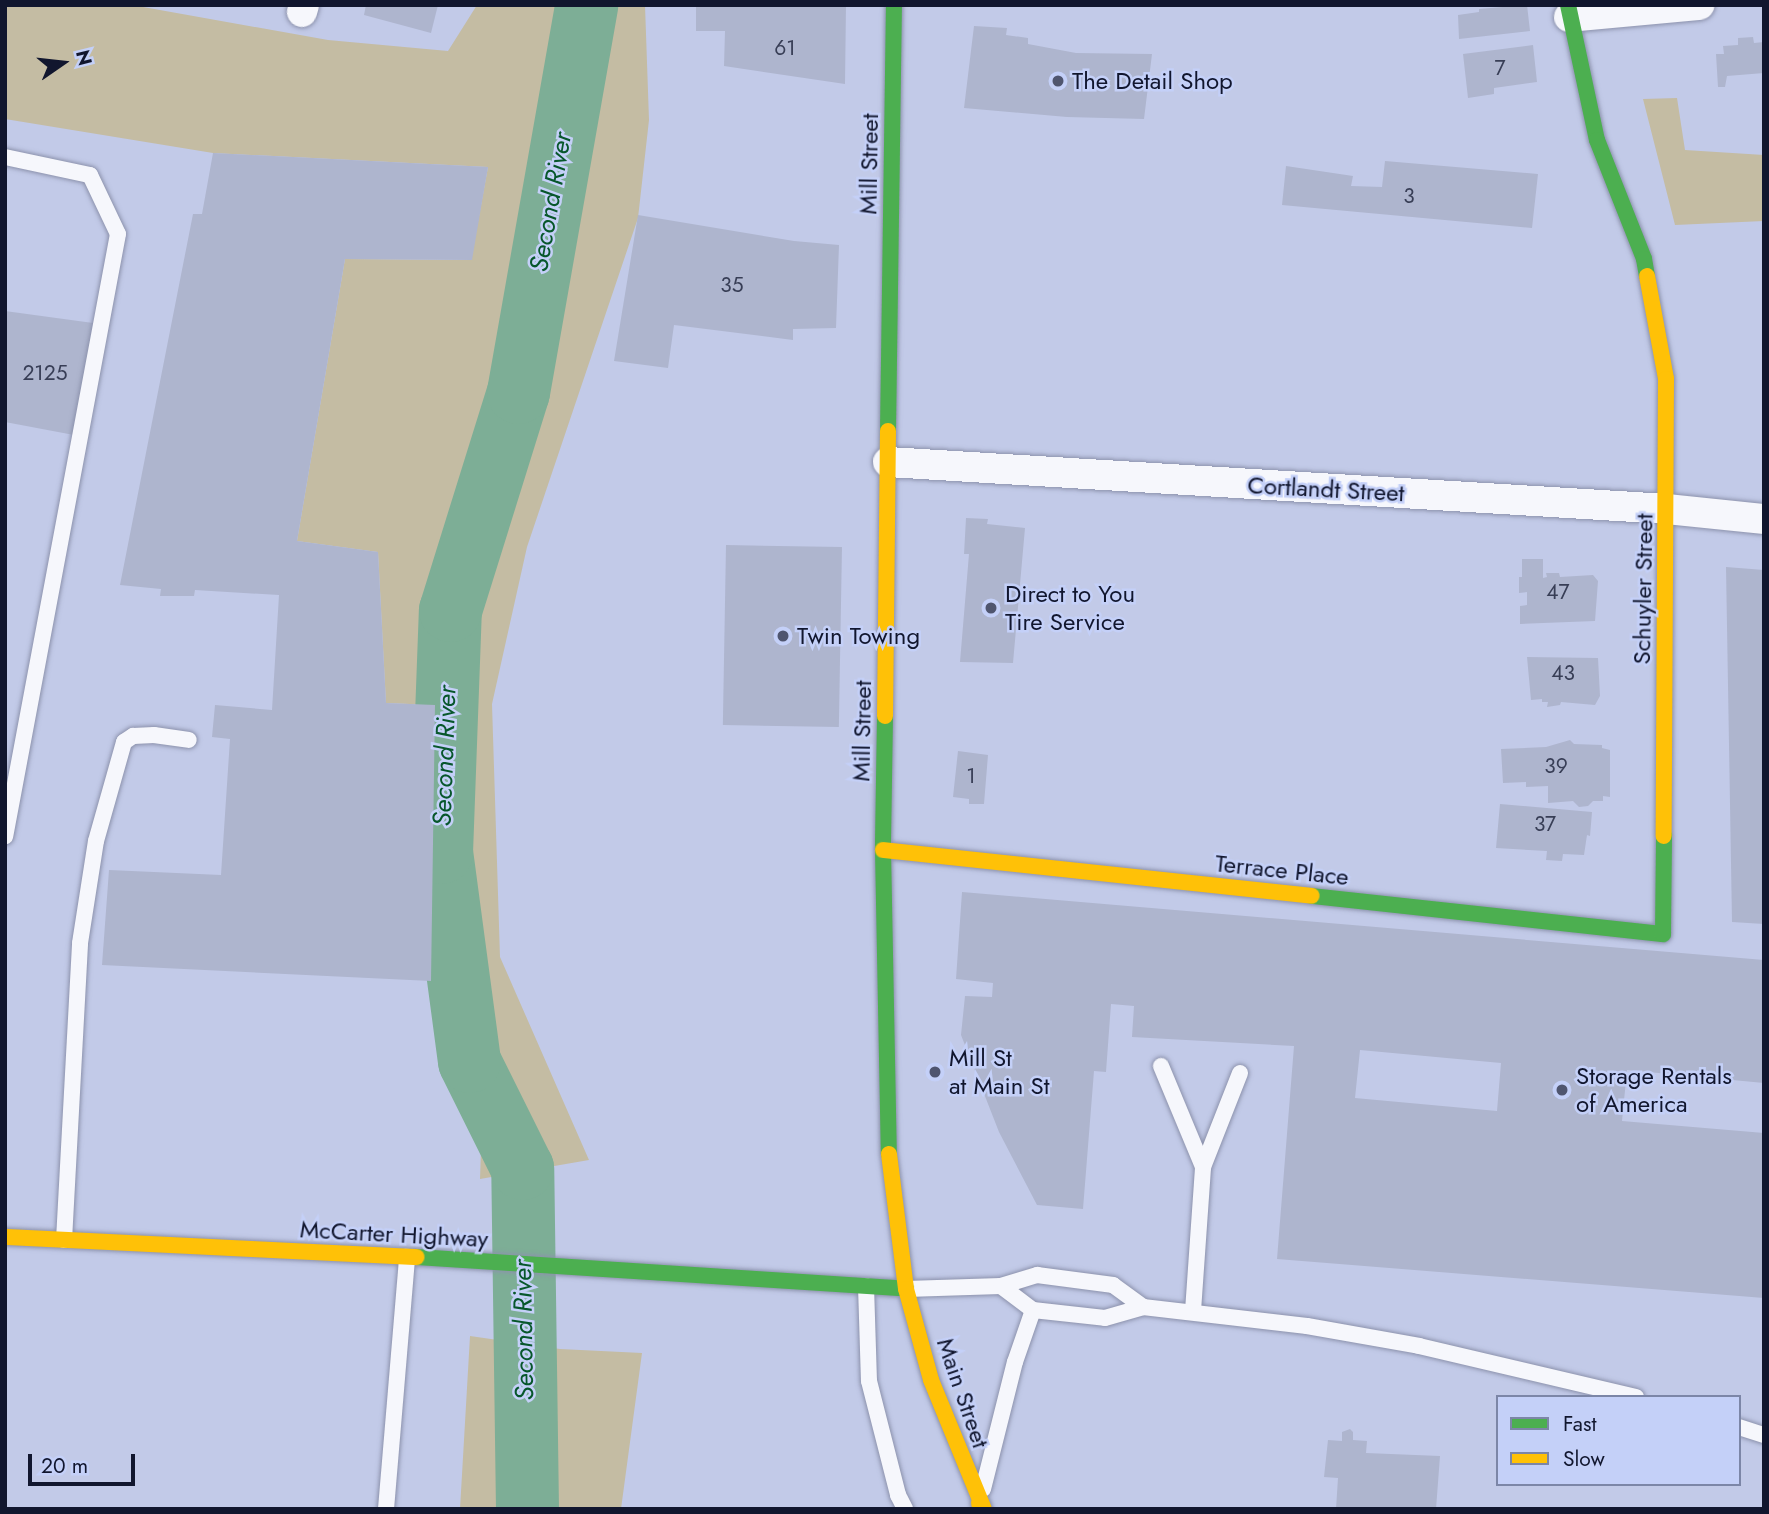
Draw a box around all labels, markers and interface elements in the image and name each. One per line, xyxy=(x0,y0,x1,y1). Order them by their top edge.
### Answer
north arrow xyxy=(28,28,98,98)
house number: 61 xyxy=(774,35,796,61)
text: N xyxy=(69,47,99,68)
house number: 7 xyxy=(1494,55,1506,81)
place label: The Detail Shop xyxy=(1072,67,1233,95)
marker: The Detail Shop xyxy=(1050,73,1066,89)
street label: Mill Street xyxy=(854,113,884,215)
water label: Second River xyxy=(523,130,579,274)
house number: 3 xyxy=(1403,183,1415,209)
house number: 35 xyxy=(720,272,744,298)
house number: 2125 xyxy=(22,360,68,386)
street label: Cortlandt Street xyxy=(1247,471,1405,507)
street label: Schuyler Street xyxy=(1627,513,1659,665)
house number: 47 xyxy=(1546,579,1570,605)
place label: Direct to You Tire Service xyxy=(1005,580,1135,636)
marker: Direct to You Tire Service xyxy=(983,600,999,616)
place label: Twin Towing xyxy=(797,622,920,650)
marker: Twin Towing xyxy=(775,628,791,644)
house number: 43 xyxy=(1551,660,1575,686)
street label: Mill Street xyxy=(847,680,877,782)
water label: Second River xyxy=(427,685,463,827)
house number: 39 xyxy=(1544,753,1568,779)
house number: 1 xyxy=(966,763,976,789)
house number: 37 xyxy=(1534,811,1556,837)
street label: Terrace Place xyxy=(1214,849,1350,891)
place label: Mill St at Main St xyxy=(949,1044,1049,1100)
place label: Storage Rentals of America xyxy=(1576,1062,1732,1118)
marker: Mill St at Main St xyxy=(927,1064,943,1080)
marker: Storage Rentals of America xyxy=(1554,1082,1570,1098)
street label: McCarter Highway xyxy=(299,1215,489,1253)
water label: Second River xyxy=(507,1259,541,1401)
street label: Main Street xyxy=(931,1334,995,1452)
legend xyxy=(1496,1395,1741,1486)
text: Fast xyxy=(1563,1409,1596,1439)
scale bar xyxy=(32,1440,138,1484)
text: Slow xyxy=(1563,1444,1605,1474)
text: 20 m xyxy=(41,1451,88,1481)

